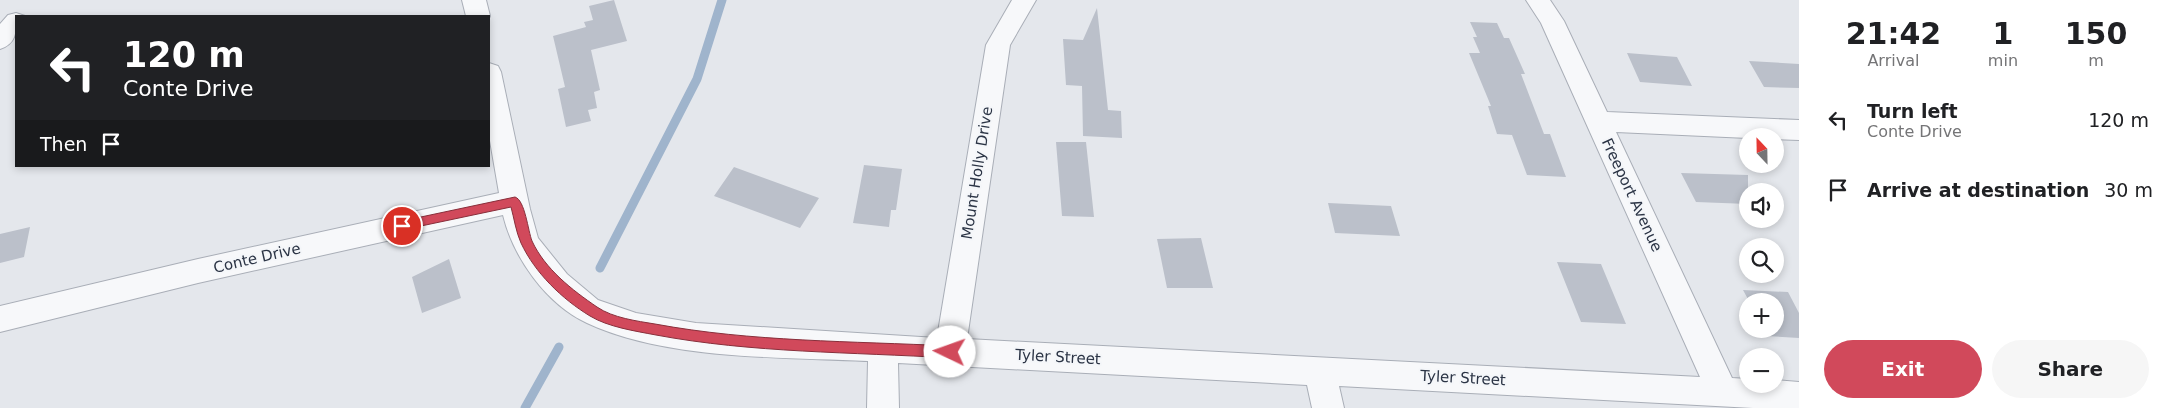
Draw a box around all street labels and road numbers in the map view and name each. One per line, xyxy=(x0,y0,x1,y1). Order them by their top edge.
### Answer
street label: Mount Holly Drive xyxy=(958,105,996,241)
street label: Freeport Avenue xyxy=(1598,135,1666,255)
street label: Conte Drive xyxy=(212,239,302,277)
street label: Tyler Street xyxy=(1014,346,1101,368)
street label: Tyler Street xyxy=(1419,367,1506,389)

